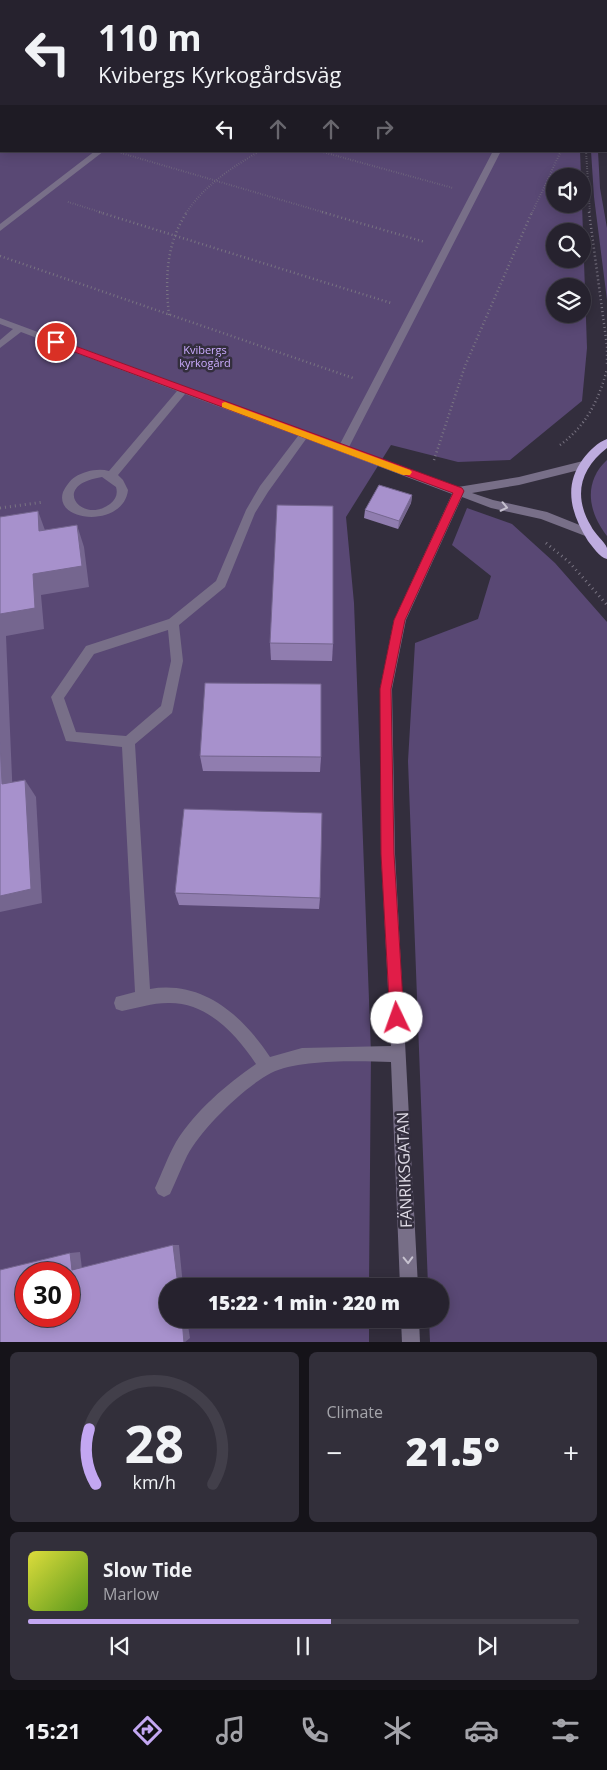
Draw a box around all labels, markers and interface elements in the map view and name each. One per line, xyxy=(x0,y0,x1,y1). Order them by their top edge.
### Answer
text: 110 m xyxy=(98,14,202,61)
icon: left xyxy=(15,20,80,85)
text: Kvibergs Kyrkogårdsväg xyxy=(98,59,342,89)
icon: left xyxy=(211,115,239,143)
icon: ahead xyxy=(264,115,292,143)
icon: ahead xyxy=(317,115,345,143)
icon: right xyxy=(370,115,398,143)
map controls xyxy=(546,168,591,323)
button: sound xyxy=(546,168,591,213)
button: search xyxy=(546,223,591,268)
button: layers xyxy=(546,278,591,323)
pin xyxy=(35,321,77,363)
icon: arrive xyxy=(42,328,70,356)
park label: Kvibergs kyrkogård xyxy=(179,342,231,370)
one-way arrow xyxy=(500,501,509,512)
position arrow xyxy=(370,991,422,1043)
street label: FÄNRIKSGATAN xyxy=(391,1112,417,1228)
one-way arrow xyxy=(402,1257,413,1265)
speed limit sign: 30 xyxy=(15,1262,80,1327)
text: 15:22 · 1 min · 220 m xyxy=(208,1290,400,1316)
text: Climate xyxy=(327,1401,383,1423)
text: 28 xyxy=(125,1407,184,1478)
text: 21.5° xyxy=(406,1425,500,1477)
text: − xyxy=(327,1433,343,1471)
text: + xyxy=(563,1433,579,1471)
text: km/h xyxy=(133,1470,176,1494)
text: Slow Tide xyxy=(103,1557,192,1583)
text: Marlow xyxy=(103,1583,159,1605)
icon: previous xyxy=(106,1632,134,1660)
icon: pause xyxy=(289,1632,317,1660)
icon: next xyxy=(473,1632,501,1660)
icon: directions xyxy=(130,1713,165,1748)
icon: music xyxy=(213,1713,248,1748)
icon: phone xyxy=(297,1713,332,1748)
icon: climate xyxy=(380,1713,415,1748)
icon: car xyxy=(464,1713,499,1748)
icon: filters xyxy=(548,1713,583,1748)
text: 15:21 xyxy=(24,1715,81,1745)

